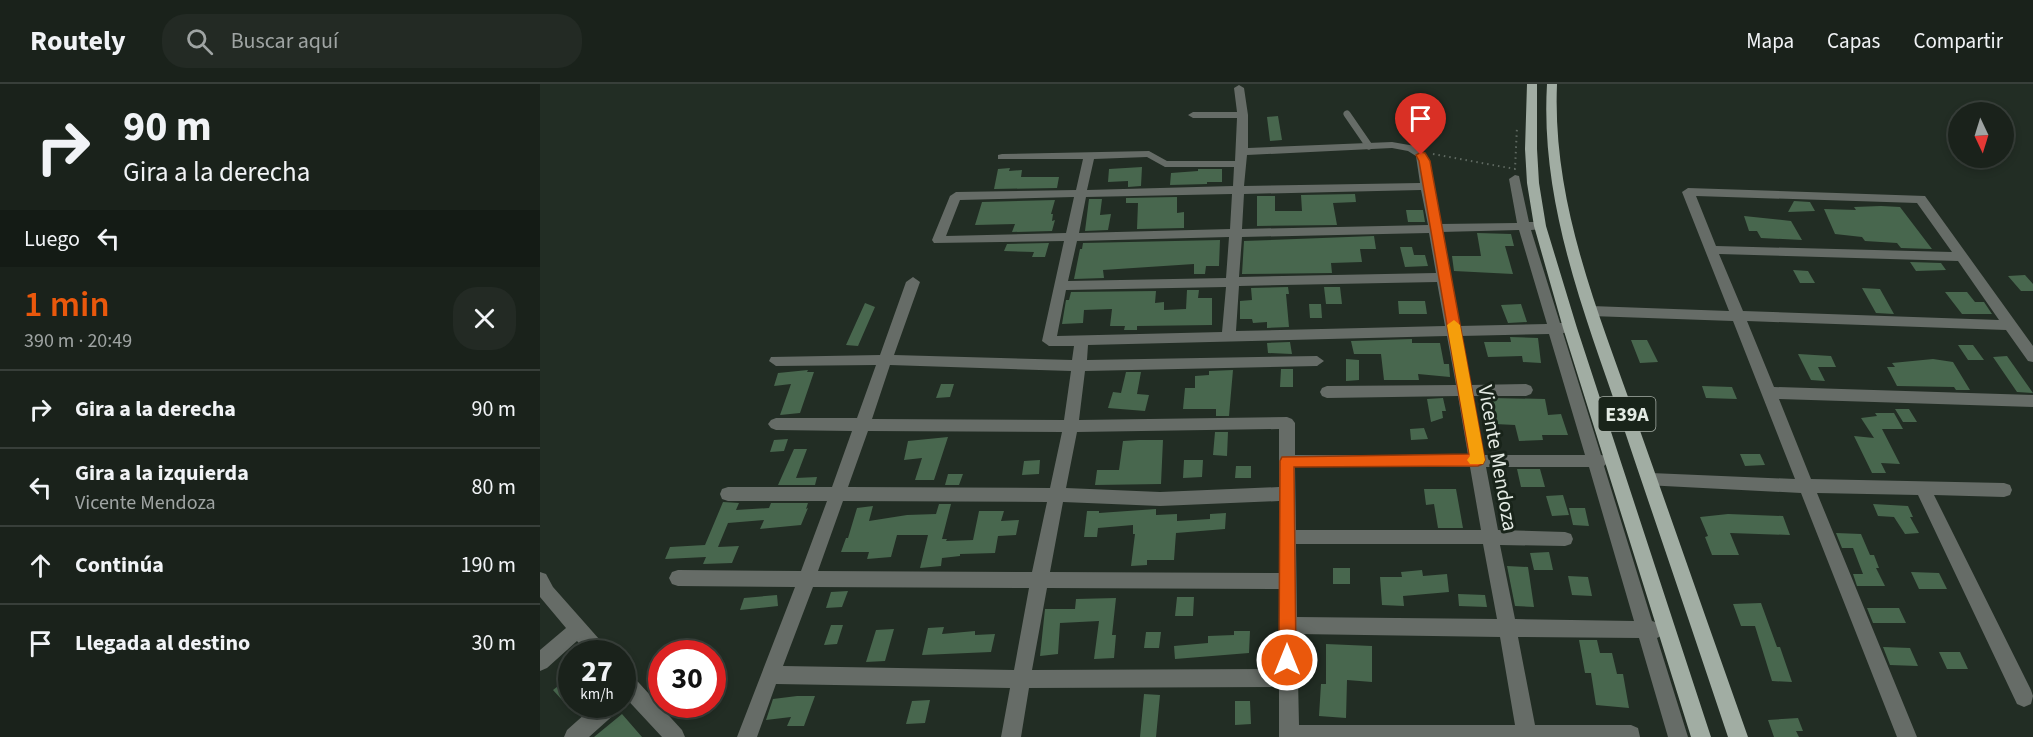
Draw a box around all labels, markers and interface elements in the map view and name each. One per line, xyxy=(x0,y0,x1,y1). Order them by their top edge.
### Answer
search box xyxy=(162,14,582,68)
text: Routely xyxy=(30,21,126,61)
icon: search xyxy=(183,25,216,58)
text: Buscar aquí xyxy=(231,25,338,57)
text: Mapa xyxy=(1746,26,1794,56)
text: Capas xyxy=(1827,26,1880,56)
text: Compartir xyxy=(1913,26,2003,56)
pin xyxy=(1395,93,1446,155)
text: 90 m xyxy=(123,97,212,157)
icon: arrive xyxy=(1404,102,1437,135)
north arrow xyxy=(1948,102,2014,168)
map controls xyxy=(1948,102,2014,168)
icon: right xyxy=(24,108,102,186)
text: Gira a la derecha xyxy=(123,153,310,192)
icon: left xyxy=(92,222,125,255)
text: Luego xyxy=(24,223,80,255)
text: 1 min xyxy=(24,279,110,330)
button: close xyxy=(453,287,516,350)
text: 390 m · 20:49 xyxy=(24,327,132,355)
street label: Vicente Mendoza xyxy=(1470,383,1526,533)
icon: right xyxy=(24,393,57,426)
text: Gira a la derecha xyxy=(75,393,236,425)
text: 90 m xyxy=(471,393,516,425)
road number: E39A xyxy=(1598,397,1656,431)
text: Gira a la izquierda xyxy=(75,457,249,489)
icon: left xyxy=(24,471,57,504)
text: 80 m xyxy=(471,471,516,503)
text: Vicente Mendoza xyxy=(75,489,216,517)
icon: ahead xyxy=(24,549,57,582)
text: Continúa xyxy=(75,549,164,581)
text: 190 m xyxy=(461,549,516,581)
icon: arrive xyxy=(24,627,57,660)
text: Llegada al destino xyxy=(75,627,250,659)
text: 30 m xyxy=(471,627,516,659)
position arrow xyxy=(1255,628,1319,692)
speed limit sign: 30 xyxy=(648,640,726,718)
text: 27 xyxy=(581,650,613,693)
text: km/h xyxy=(580,684,614,705)

